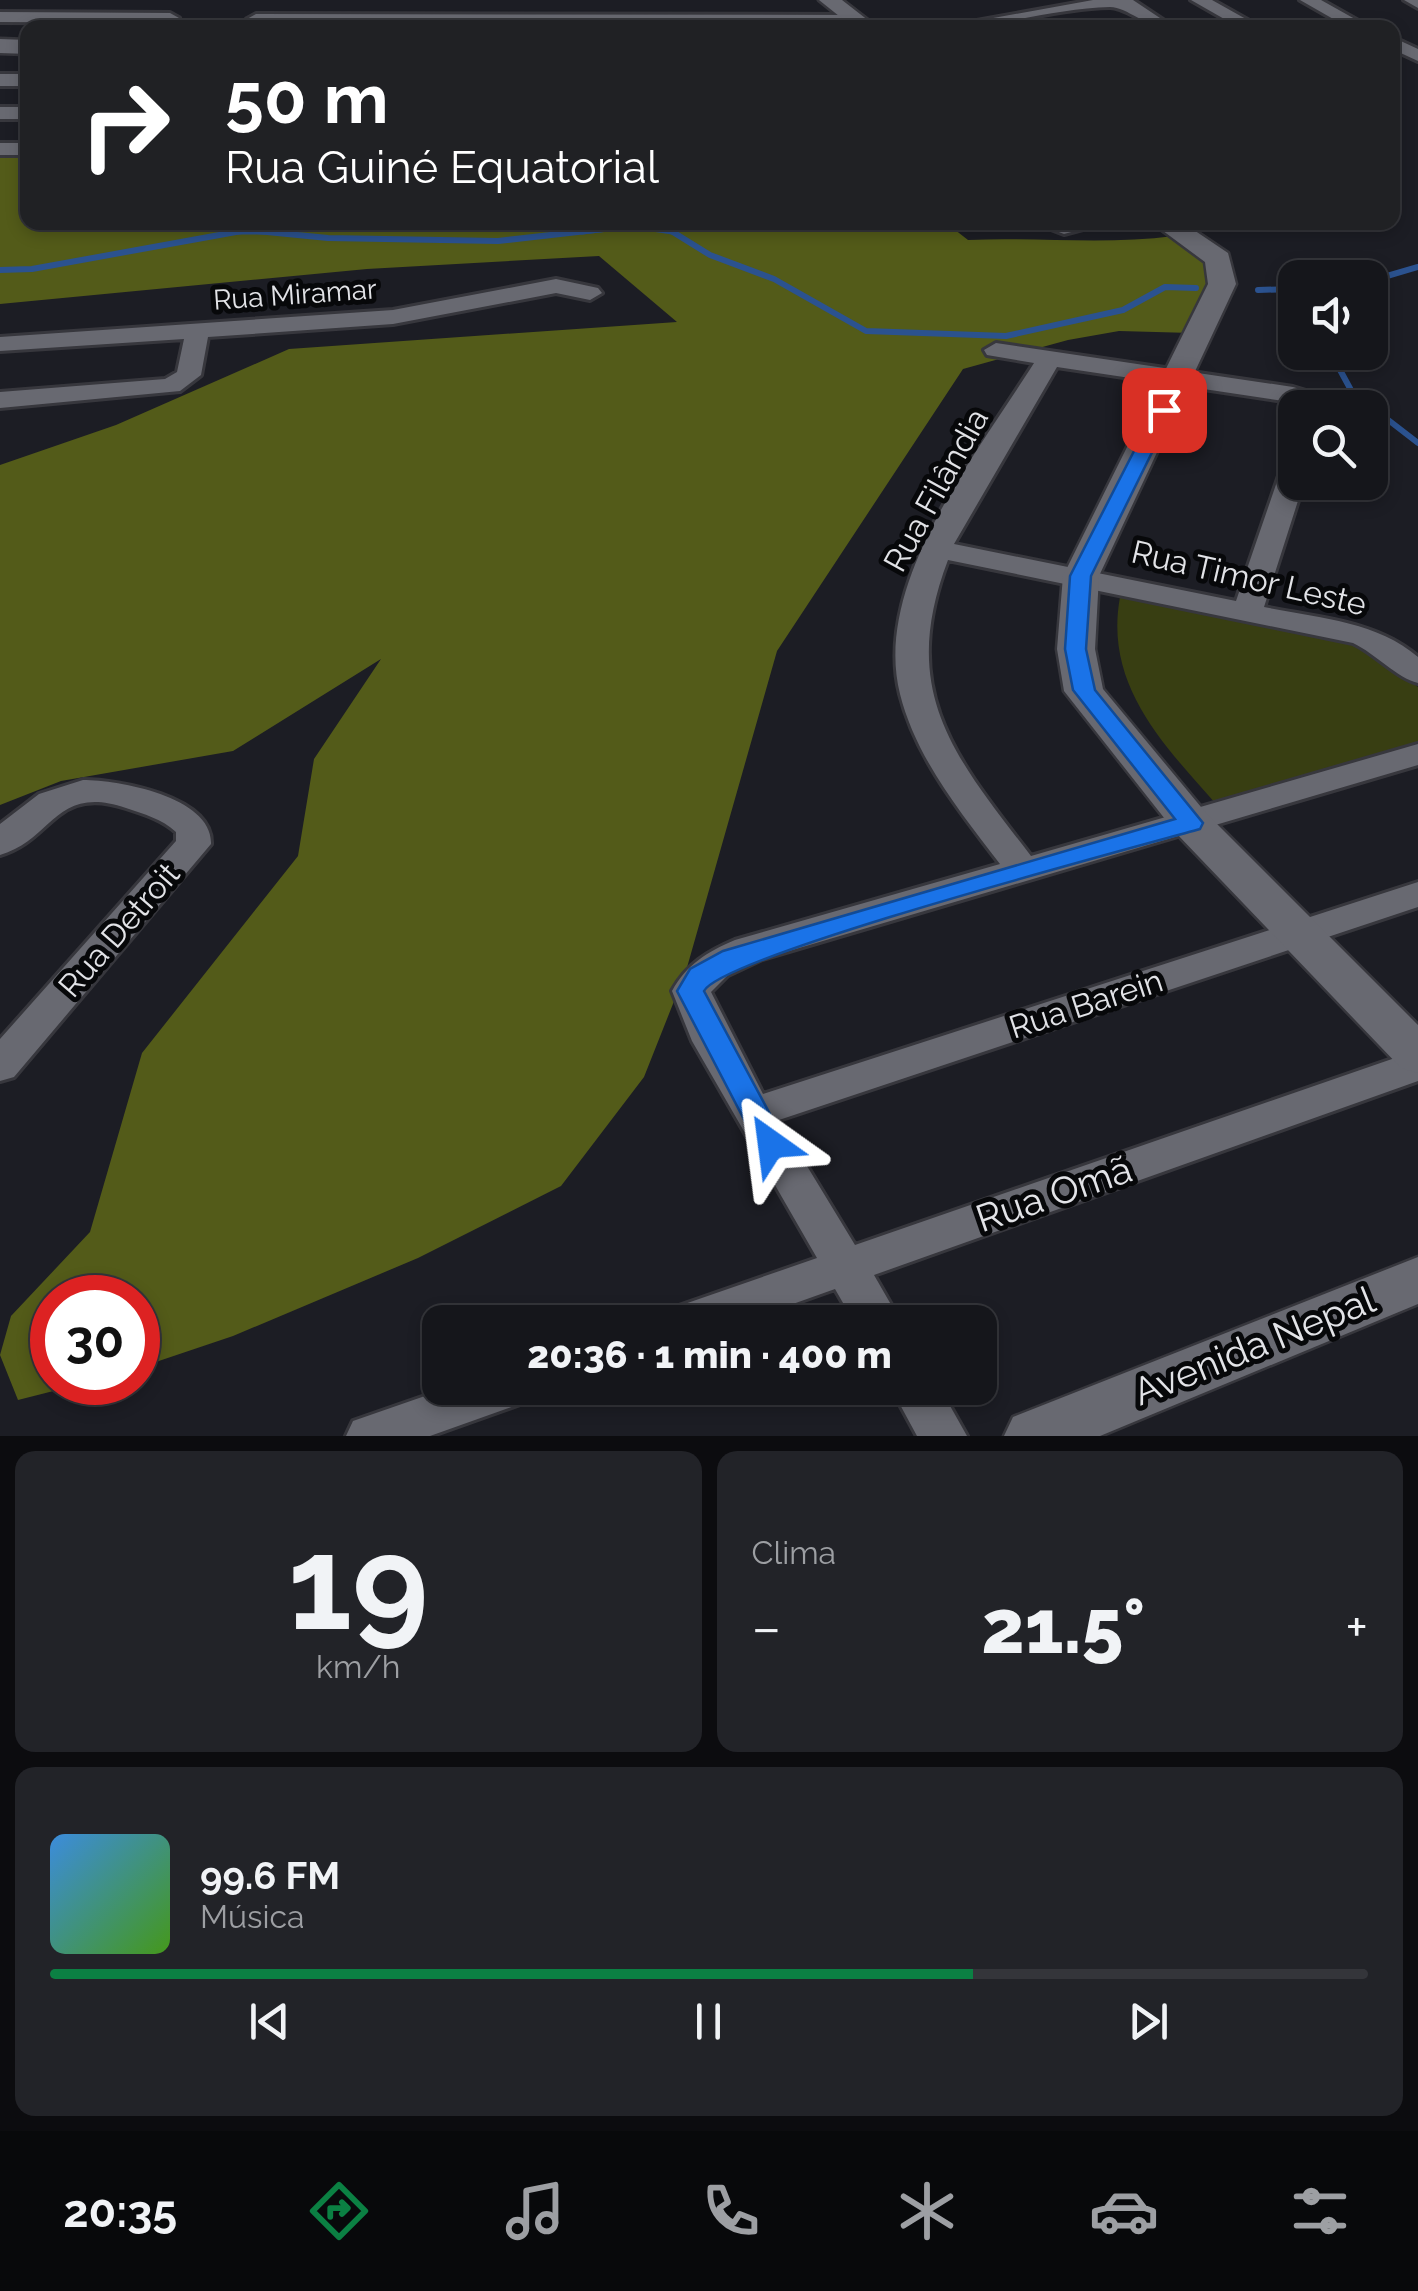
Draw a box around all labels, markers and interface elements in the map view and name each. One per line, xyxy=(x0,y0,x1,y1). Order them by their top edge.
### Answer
text: 50 m xyxy=(225,57,389,139)
icon: right xyxy=(60,60,190,190)
text: Rua Guiné Equatorial xyxy=(225,141,659,194)
map controls xyxy=(1278,260,1388,500)
button: sound xyxy=(1278,260,1388,370)
street label: Rua Miramar xyxy=(212,272,378,317)
pin xyxy=(1122,368,1207,453)
icon: arrive xyxy=(1137,383,1192,438)
button: search xyxy=(1278,390,1388,500)
street label: Rua Filândia xyxy=(876,402,995,578)
street label: Rua Timor Leste xyxy=(1128,533,1370,622)
street label: Rua Detroit xyxy=(51,855,187,1004)
street label: Rua Barein xyxy=(1004,961,1167,1046)
position arrow xyxy=(719,1092,823,1196)
street label: Rua Omã xyxy=(970,1146,1138,1241)
speed limit sign: 30 xyxy=(30,1275,160,1405)
street label: Avenida Nepal xyxy=(1126,1276,1382,1414)
text: 20:36 · 1 min · 400 m xyxy=(527,1332,892,1377)
text: 19 xyxy=(288,1507,429,1659)
text: Clima xyxy=(752,1534,836,1571)
text: 21.5° xyxy=(981,1582,1145,1671)
text: − xyxy=(752,1595,781,1660)
text: + xyxy=(1345,1595,1368,1660)
text: km/h xyxy=(316,1648,400,1685)
text: 99.6 FM xyxy=(200,1853,340,1898)
text: Música xyxy=(200,1898,305,1935)
icon: previous xyxy=(242,1994,297,2049)
icon: pause xyxy=(681,1994,736,2049)
icon: next xyxy=(1121,1994,1176,2049)
icon: directions xyxy=(304,2176,374,2246)
icon: music xyxy=(500,2176,570,2246)
icon: phone xyxy=(696,2176,766,2246)
icon: climate xyxy=(892,2176,962,2246)
icon: car xyxy=(1089,2176,1159,2246)
icon: filters xyxy=(1285,2176,1355,2246)
text: 20:35 xyxy=(63,2185,177,2238)

